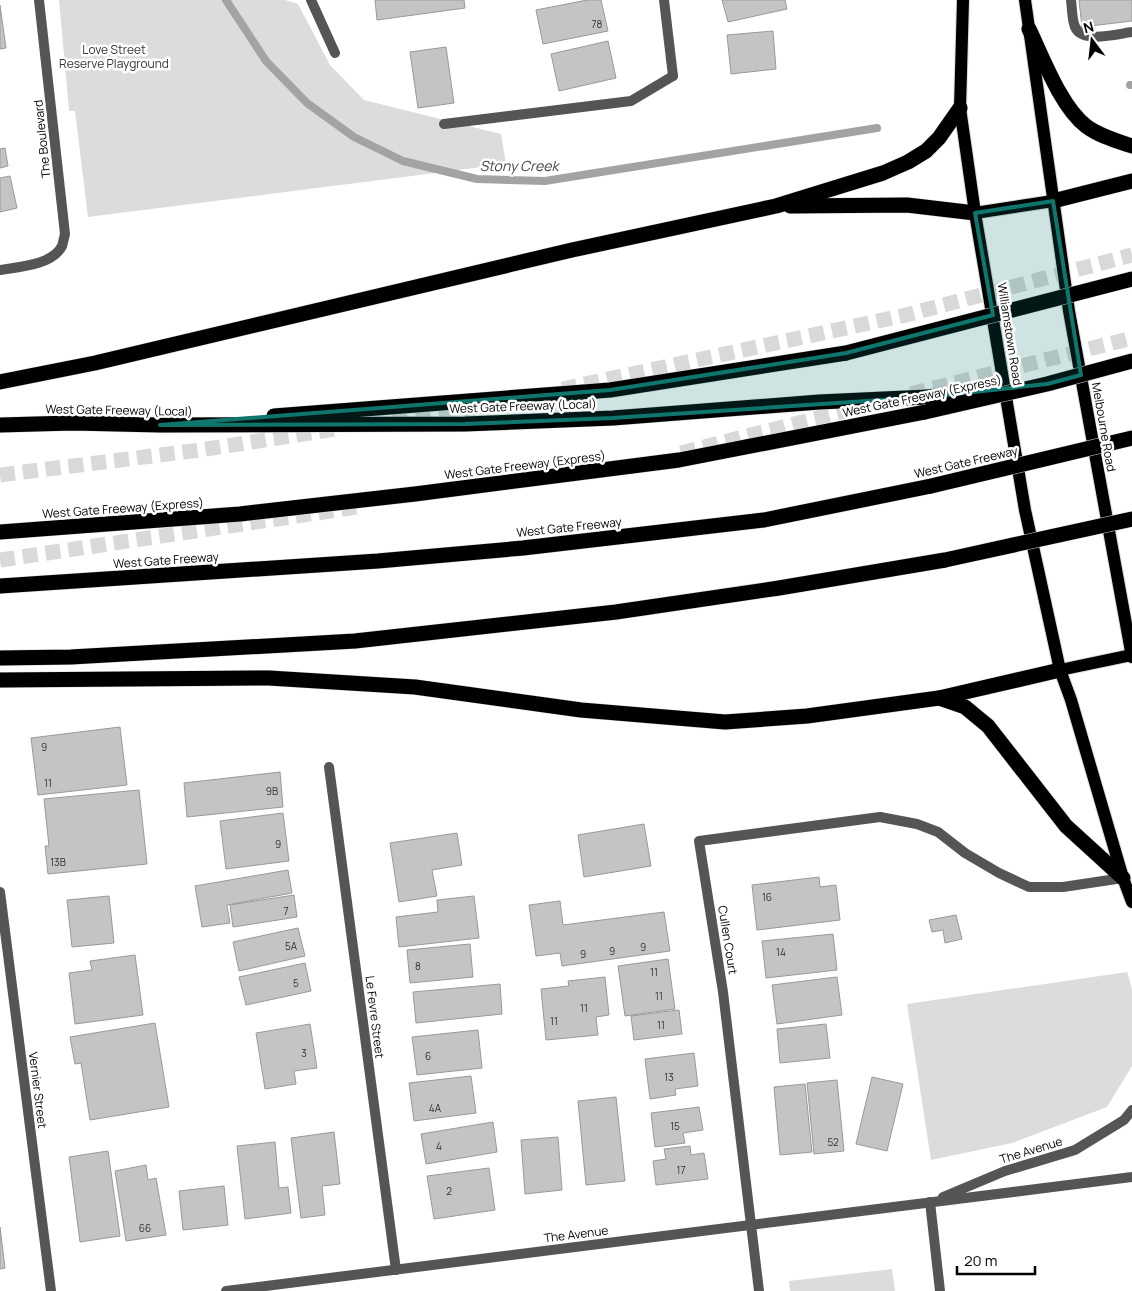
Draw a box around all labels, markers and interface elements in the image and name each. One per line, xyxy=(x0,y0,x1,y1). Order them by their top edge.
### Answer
north arrow xyxy=(1067,15,1117,65)
text: N xyxy=(1081,16,1096,37)
house number: 78 xyxy=(592,17,603,31)
park label: Love Street Reserve Playground xyxy=(59,41,169,72)
street label: The Boulevard xyxy=(29,99,55,179)
water label: Stony Creek xyxy=(480,156,560,175)
street label: Williamstown Road xyxy=(993,281,1027,387)
street label: West Gate Freeway (Express) xyxy=(841,371,1003,421)
street label: Melbourne Road xyxy=(1088,381,1120,473)
street label: West Gate Freeway (Local) xyxy=(449,395,597,417)
street label: West Gate Freeway (Local) xyxy=(45,400,193,420)
street label: West Gate Freeway xyxy=(913,442,1020,482)
street label: West Gate Freeway (Express) xyxy=(444,447,606,483)
street label: West Gate Freeway (Express) xyxy=(42,494,204,522)
street label: West Gate Freeway xyxy=(516,513,623,541)
street label: West Gate Freeway xyxy=(113,548,220,572)
house number: 9 xyxy=(41,740,47,754)
house number: 11 xyxy=(44,776,52,790)
house number: 9B xyxy=(266,784,278,798)
house number: 9 xyxy=(275,837,281,851)
house number: 13B xyxy=(50,855,66,869)
house number: 16 xyxy=(762,890,772,904)
house number: 7 xyxy=(283,904,289,918)
street label: Cullen Court xyxy=(714,904,742,976)
house number: 5A xyxy=(285,939,298,953)
house number: 9 xyxy=(640,940,646,954)
house number: 9 xyxy=(609,944,615,958)
house number: 14 xyxy=(776,945,786,959)
house number: 9 xyxy=(580,947,586,961)
house number: 8 xyxy=(415,959,421,973)
house number: 11 xyxy=(650,965,658,979)
street label: Le Fevre Street xyxy=(361,975,389,1059)
house number: 5 xyxy=(293,976,299,990)
house number: 11 xyxy=(655,989,663,1003)
house number: 11 xyxy=(580,1001,588,1015)
house number: 11 xyxy=(550,1014,558,1028)
house number: 11 xyxy=(657,1018,665,1032)
house number: 3 xyxy=(301,1046,307,1060)
house number: 6 xyxy=(425,1049,431,1063)
street label: Vernier Street xyxy=(25,1051,51,1129)
house number: 13 xyxy=(664,1070,674,1084)
house number: 4A xyxy=(429,1101,442,1115)
house number: 15 xyxy=(670,1119,680,1133)
street label: The Avenue xyxy=(998,1132,1064,1168)
house number: 52 xyxy=(827,1135,839,1149)
house number: 4 xyxy=(436,1139,442,1153)
house number: 17 xyxy=(677,1163,685,1177)
house number: 2 xyxy=(446,1184,452,1198)
house number: 66 xyxy=(139,1221,151,1235)
street label: The Avenue xyxy=(543,1222,609,1246)
scale bar xyxy=(957,1244,1034,1276)
text: 20 m xyxy=(964,1250,997,1271)

